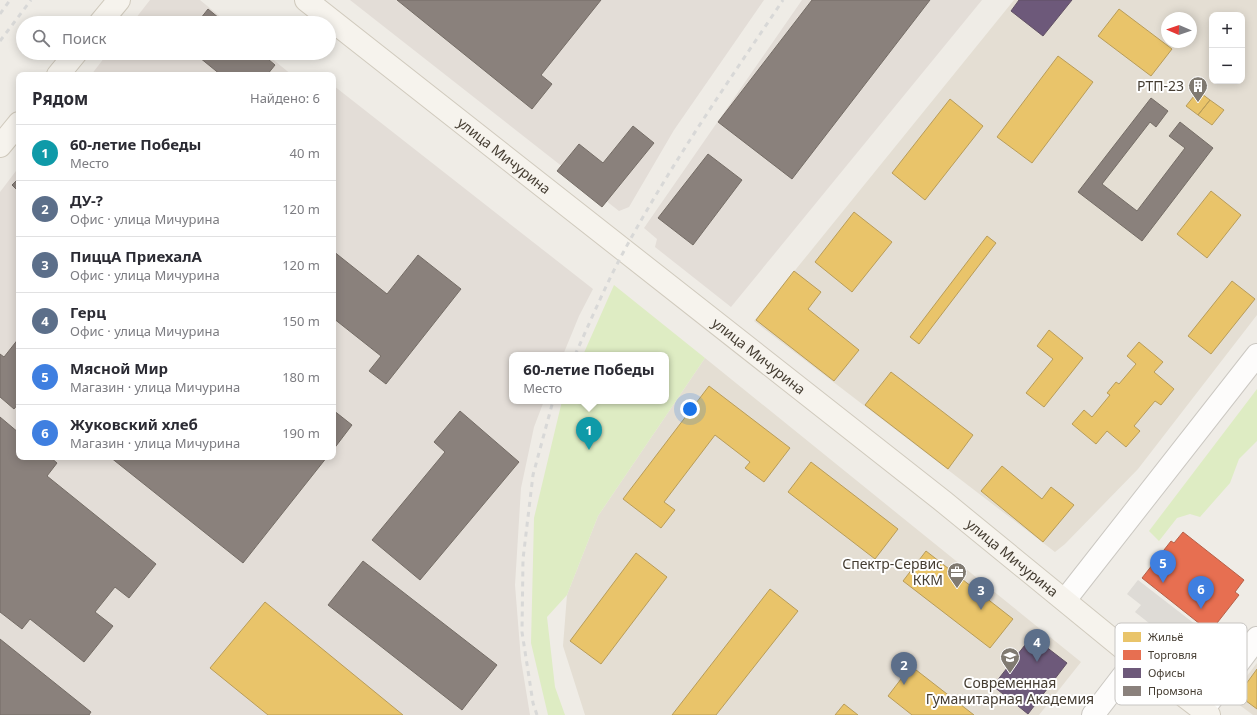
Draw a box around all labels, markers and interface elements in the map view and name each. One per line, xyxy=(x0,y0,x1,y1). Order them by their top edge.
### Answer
north arrow xyxy=(1161,12,1197,48)
map controls xyxy=(1209,12,1245,84)
button: + xyxy=(1209,12,1245,48)
search box xyxy=(16,16,336,60)
icon: search xyxy=(30,27,52,49)
text: Поиск xyxy=(62,28,107,48)
button: − xyxy=(1209,48,1245,84)
building icon: РТП-23 xyxy=(1187,75,1209,103)
place label: РТП-23 xyxy=(1137,76,1184,95)
text: Рядом xyxy=(32,87,88,110)
text: Найдено: 6 xyxy=(250,89,320,107)
street label: улица Мичурина xyxy=(454,113,555,198)
text: 60-летие Победы xyxy=(70,134,201,154)
text: 1 xyxy=(41,144,49,162)
text: 40 m xyxy=(290,144,320,162)
text: Место xyxy=(70,154,109,172)
text: ДУ-? xyxy=(70,190,103,210)
text: 2 xyxy=(41,200,49,218)
text: 120 m xyxy=(282,200,320,218)
text: Офис · улица Мичурина xyxy=(70,210,220,228)
text: ПиццА ПриехалА xyxy=(70,246,202,266)
text: 3 xyxy=(41,256,49,274)
text: 120 m xyxy=(282,256,320,274)
text: Офис · улица Мичурина xyxy=(70,266,220,284)
text: Герц xyxy=(70,302,106,322)
text: 4 xyxy=(41,312,49,330)
text: 150 m xyxy=(282,312,320,330)
street label: улица Мичурина xyxy=(708,313,810,398)
text: Офис · улица Мичурина xyxy=(70,322,220,340)
popup xyxy=(509,352,669,404)
text: Мясной Мир xyxy=(70,358,168,378)
text: 60-летие Победы xyxy=(523,359,655,379)
text: 5 xyxy=(41,368,49,386)
text: 180 m xyxy=(282,368,320,386)
text: Магазин · улица Мичурина xyxy=(70,378,240,396)
text: Место xyxy=(523,379,562,397)
your location xyxy=(680,399,700,419)
text: Жуковский хлеб xyxy=(70,414,198,434)
pin: 1 xyxy=(576,417,602,450)
text: 6 xyxy=(41,424,49,442)
text: 190 m xyxy=(282,424,320,442)
text: Магазин · улица Мичурина xyxy=(70,434,240,452)
street label: улица Мичурина xyxy=(963,514,1063,601)
pin: 5 xyxy=(1150,550,1176,583)
place label: Спектр-Сервис ККМ xyxy=(842,554,943,589)
office icon: Спектр-Сервис ККМ xyxy=(946,561,968,589)
pin: 6 xyxy=(1188,576,1214,609)
pin: 3 xyxy=(968,577,994,610)
legend xyxy=(1115,623,1247,705)
pin: 4 xyxy=(1024,629,1050,662)
text: Жильё xyxy=(1148,629,1183,644)
school or university icon: Современная Гуманитарная Академия xyxy=(999,646,1021,674)
text: Торговля xyxy=(1148,647,1197,662)
pin: 2 xyxy=(891,652,917,685)
text: Офисы xyxy=(1148,665,1185,680)
place label: Современная Гуманитарная Академия xyxy=(926,673,1094,708)
text: Промзона xyxy=(1148,683,1203,698)

